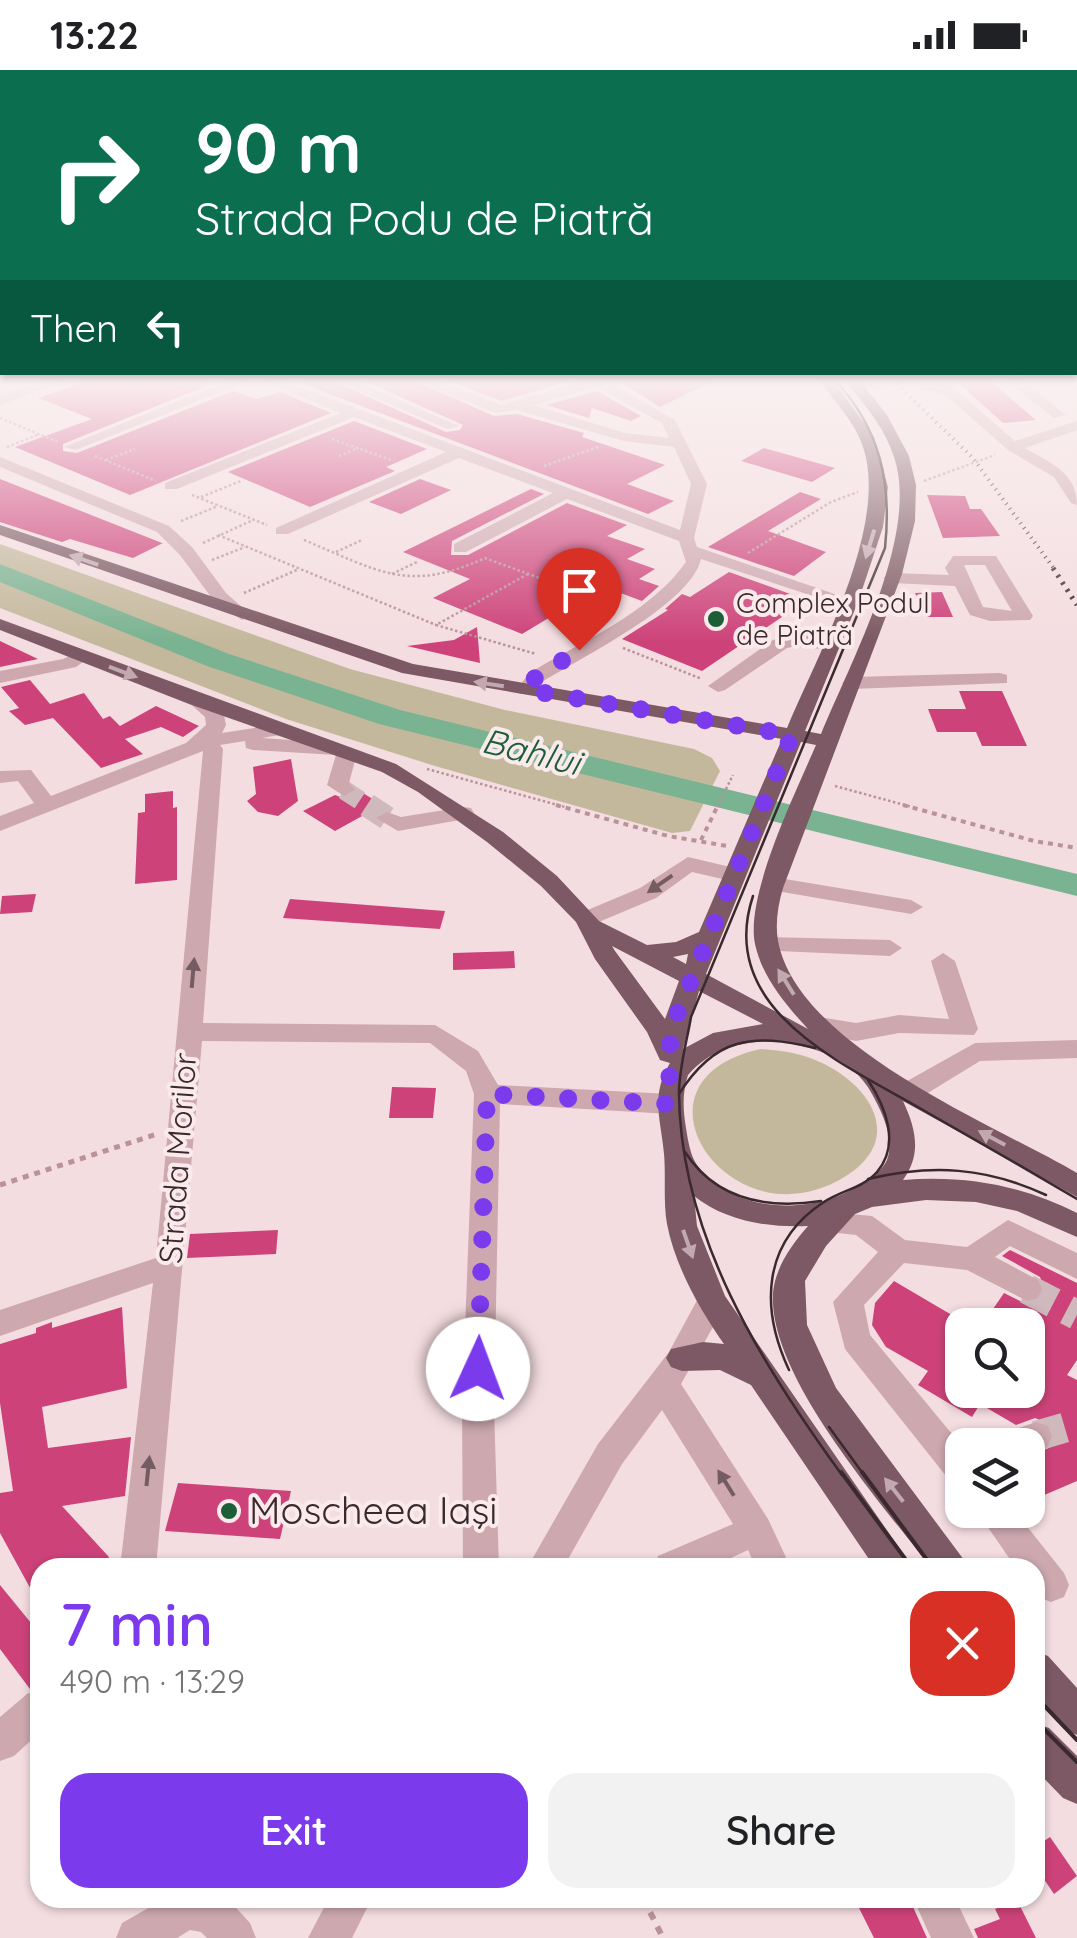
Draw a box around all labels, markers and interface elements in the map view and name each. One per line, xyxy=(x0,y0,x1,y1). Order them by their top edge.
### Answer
text: 13:22 xyxy=(50,11,139,59)
text: 90 m xyxy=(195,103,362,191)
icon: right xyxy=(30,110,160,240)
text: Strada Podu de Piatră xyxy=(195,190,654,246)
icon: left xyxy=(138,300,193,355)
text: Then xyxy=(30,304,118,352)
one-way arrow xyxy=(862,529,877,559)
pin xyxy=(537,548,622,651)
one-way arrow xyxy=(69,551,99,566)
icon: arrive xyxy=(552,563,607,618)
place label: Complex Podul de Piatră xyxy=(736,585,930,652)
marker: Complex Podul de Piatră xyxy=(705,608,727,630)
one-way arrow xyxy=(109,665,139,680)
one-way arrow xyxy=(473,675,504,691)
water label: Bahlui xyxy=(478,718,588,785)
one-way arrow xyxy=(647,874,673,893)
one-way arrow xyxy=(186,956,202,988)
one-way arrow xyxy=(778,968,795,996)
street label: Strada Morilor xyxy=(150,1051,204,1265)
one-way arrow xyxy=(978,1130,1006,1147)
one-way arrow xyxy=(681,1230,696,1260)
map controls xyxy=(945,1308,1045,1528)
button: search xyxy=(945,1308,1045,1408)
position arrow xyxy=(426,1317,530,1421)
button: layers xyxy=(945,1428,1045,1528)
one-way arrow xyxy=(141,1454,157,1486)
one-way arrow xyxy=(718,1469,736,1497)
one-way arrow xyxy=(884,1477,905,1503)
place label: Moscheea Iaşi xyxy=(249,1486,497,1534)
marker: Moscheea Iaşi xyxy=(218,1500,240,1522)
text: 7 min xyxy=(60,1586,213,1661)
button: close xyxy=(910,1591,1015,1696)
text: 490 m · 13:29 xyxy=(60,1661,245,1701)
button: Exit xyxy=(60,1773,528,1888)
button: Share xyxy=(548,1773,1015,1888)

